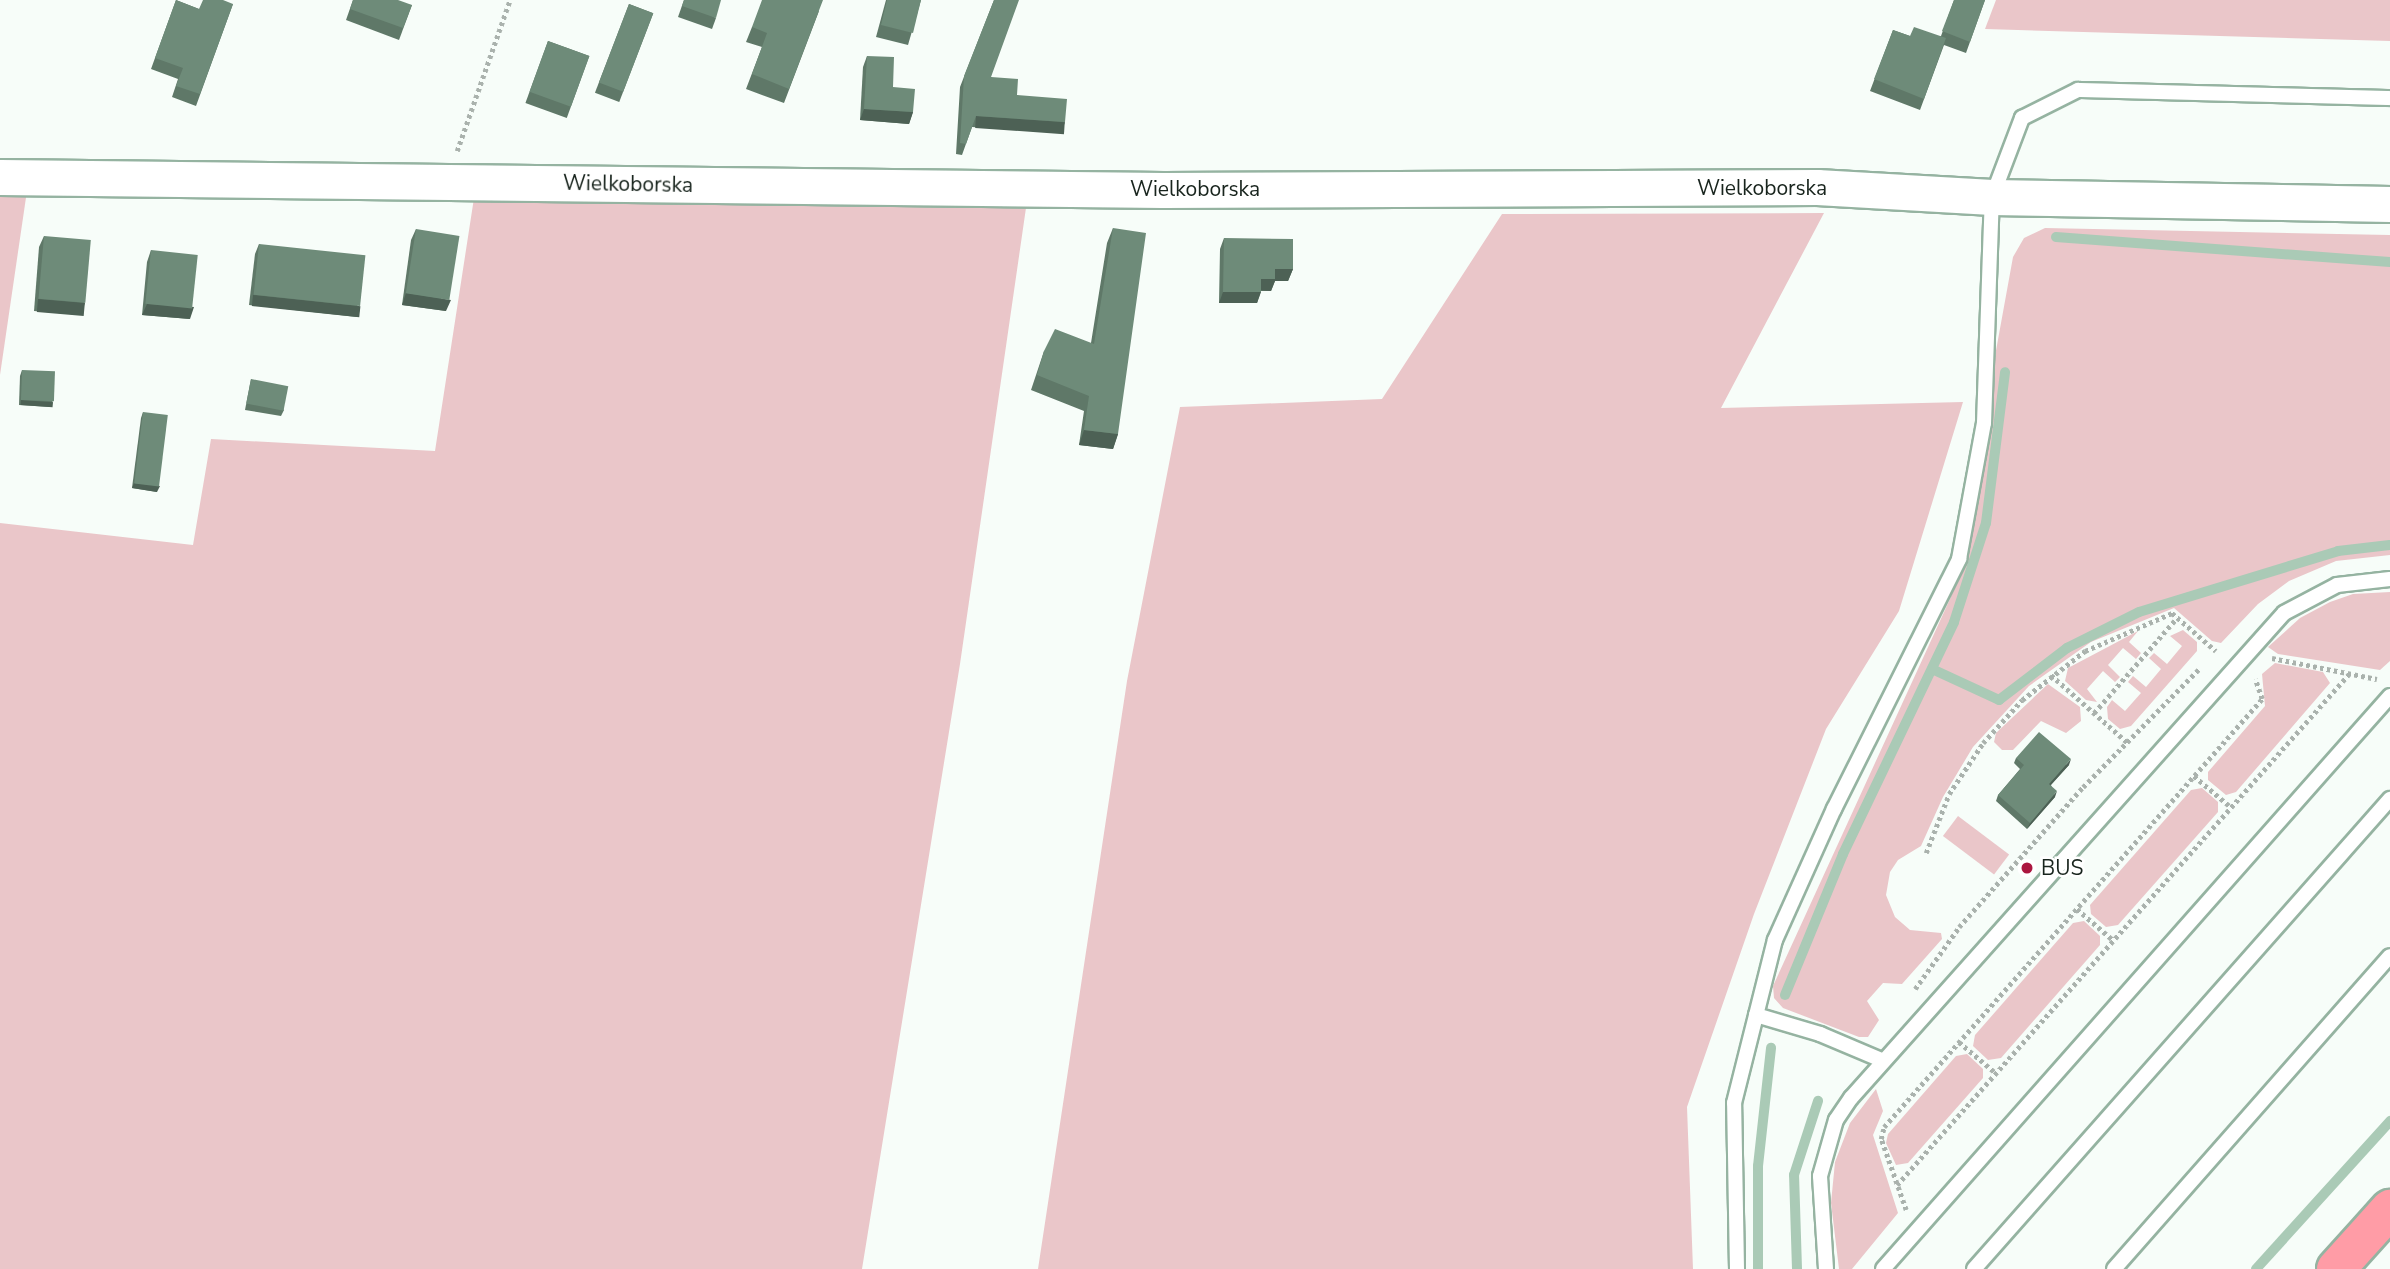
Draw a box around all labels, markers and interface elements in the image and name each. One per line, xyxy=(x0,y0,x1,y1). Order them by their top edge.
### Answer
street label: Wielkoborska xyxy=(563,170,693,198)
street label: Wielkoborska xyxy=(1697,175,1827,201)
street label: Wielkoborska xyxy=(1130,176,1260,202)
place label: BUS xyxy=(2041,855,2083,881)
marker: BUS xyxy=(2019,860,2035,876)

